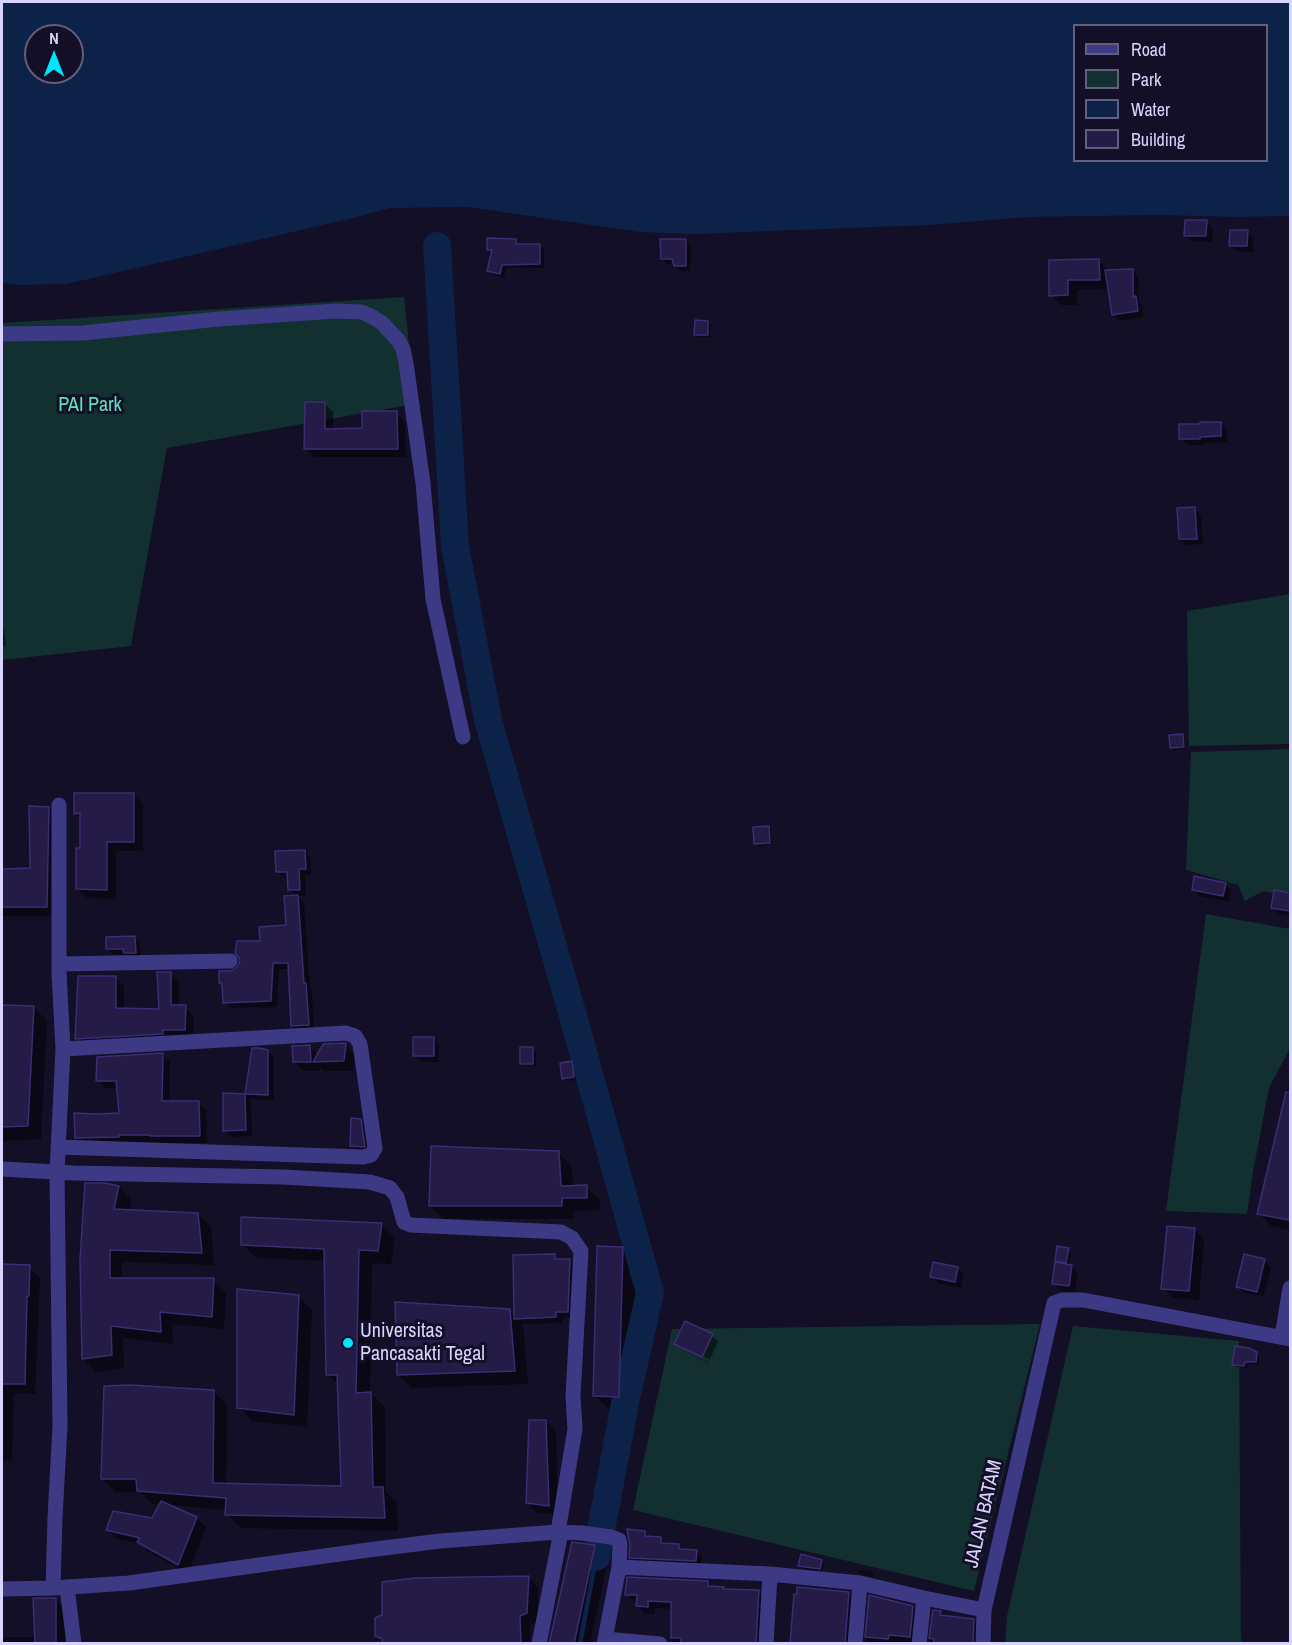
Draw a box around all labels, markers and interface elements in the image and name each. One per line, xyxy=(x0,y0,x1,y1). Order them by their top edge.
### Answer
north arrow xyxy=(24,24,84,84)
legend xyxy=(1073,24,1268,162)
text: N xyxy=(49,27,59,49)
text: Road xyxy=(1131,37,1166,62)
text: Park xyxy=(1131,67,1161,92)
text: Water xyxy=(1131,97,1170,122)
text: Building xyxy=(1131,127,1185,152)
park label: PAI Park xyxy=(58,394,122,418)
place label: Universitas Pancasakti Tegal xyxy=(360,1320,485,1367)
marker: Universitas Pancasakti Tegal xyxy=(341,1336,355,1350)
street label: JALAN BATAM xyxy=(960,1458,1008,1570)

